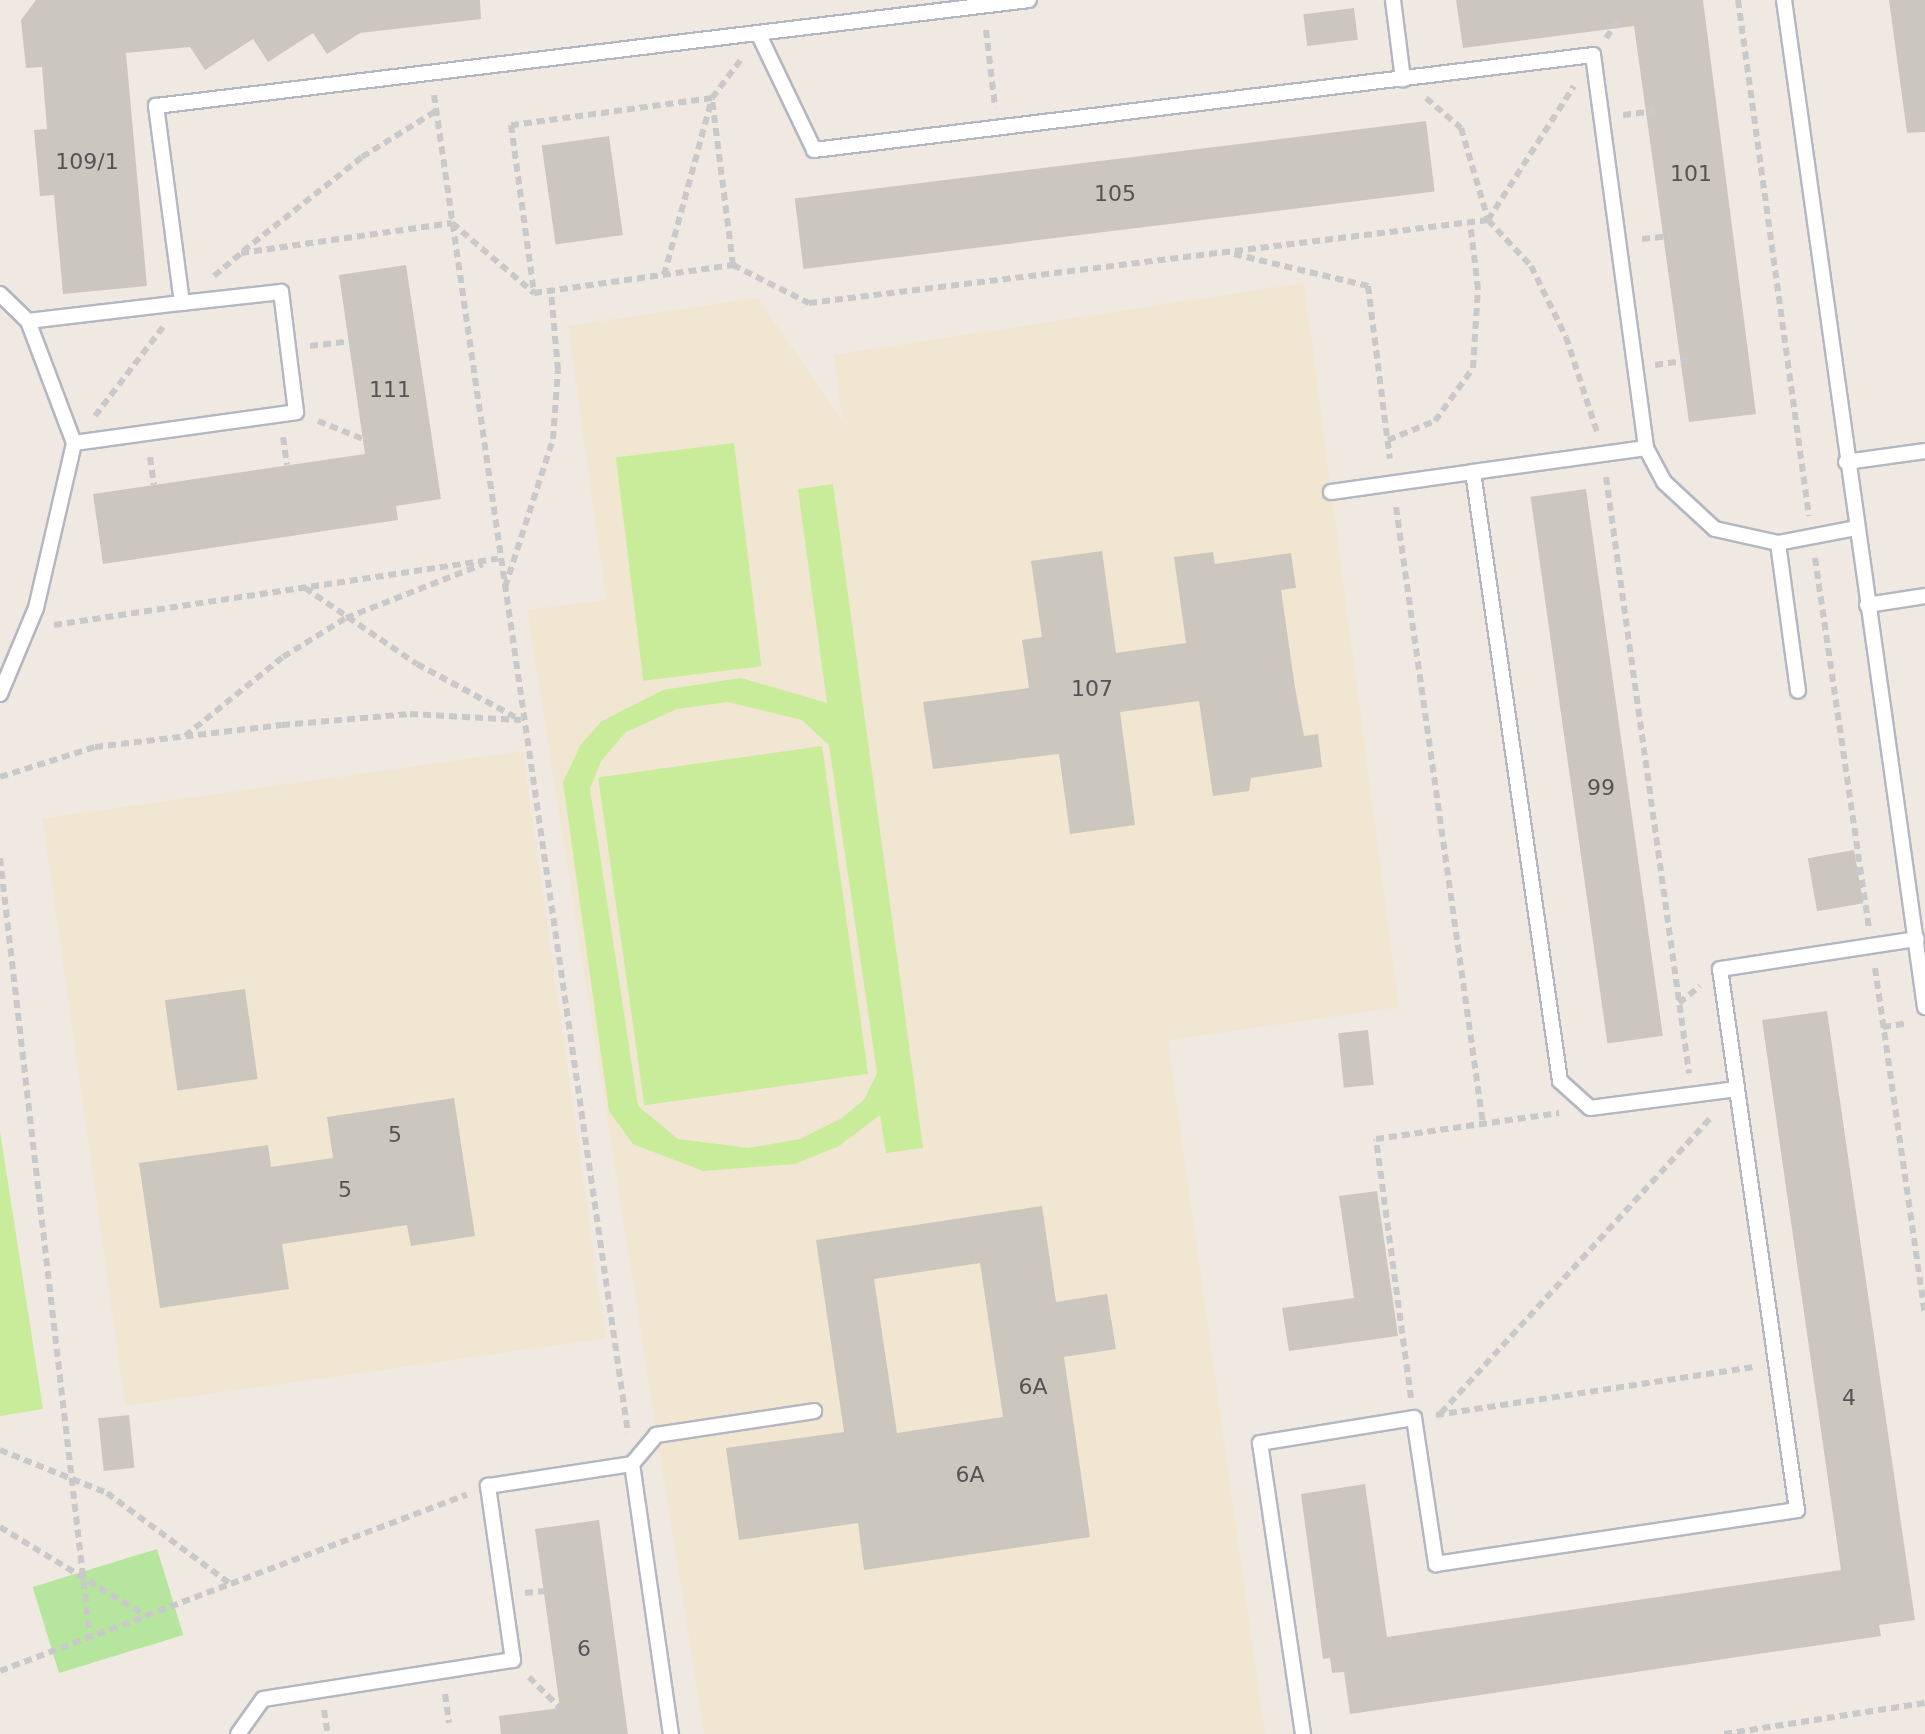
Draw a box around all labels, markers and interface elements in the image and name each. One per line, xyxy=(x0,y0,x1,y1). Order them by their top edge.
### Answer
house number: 109/1 xyxy=(55,149,119,175)
house number: 101 xyxy=(1670,161,1712,187)
house number: 105 xyxy=(1094,181,1136,207)
house number: 111 xyxy=(369,377,411,403)
house number: 107 xyxy=(1071,676,1113,702)
house number: 99 xyxy=(1587,775,1615,801)
house number: 5 xyxy=(388,1122,402,1148)
house number: 5 xyxy=(338,1177,352,1203)
house number: 6А xyxy=(1018,1374,1048,1400)
house number: 4 xyxy=(1842,1385,1856,1411)
house number: 6А xyxy=(955,1462,985,1488)
house number: 6 xyxy=(577,1636,591,1662)

